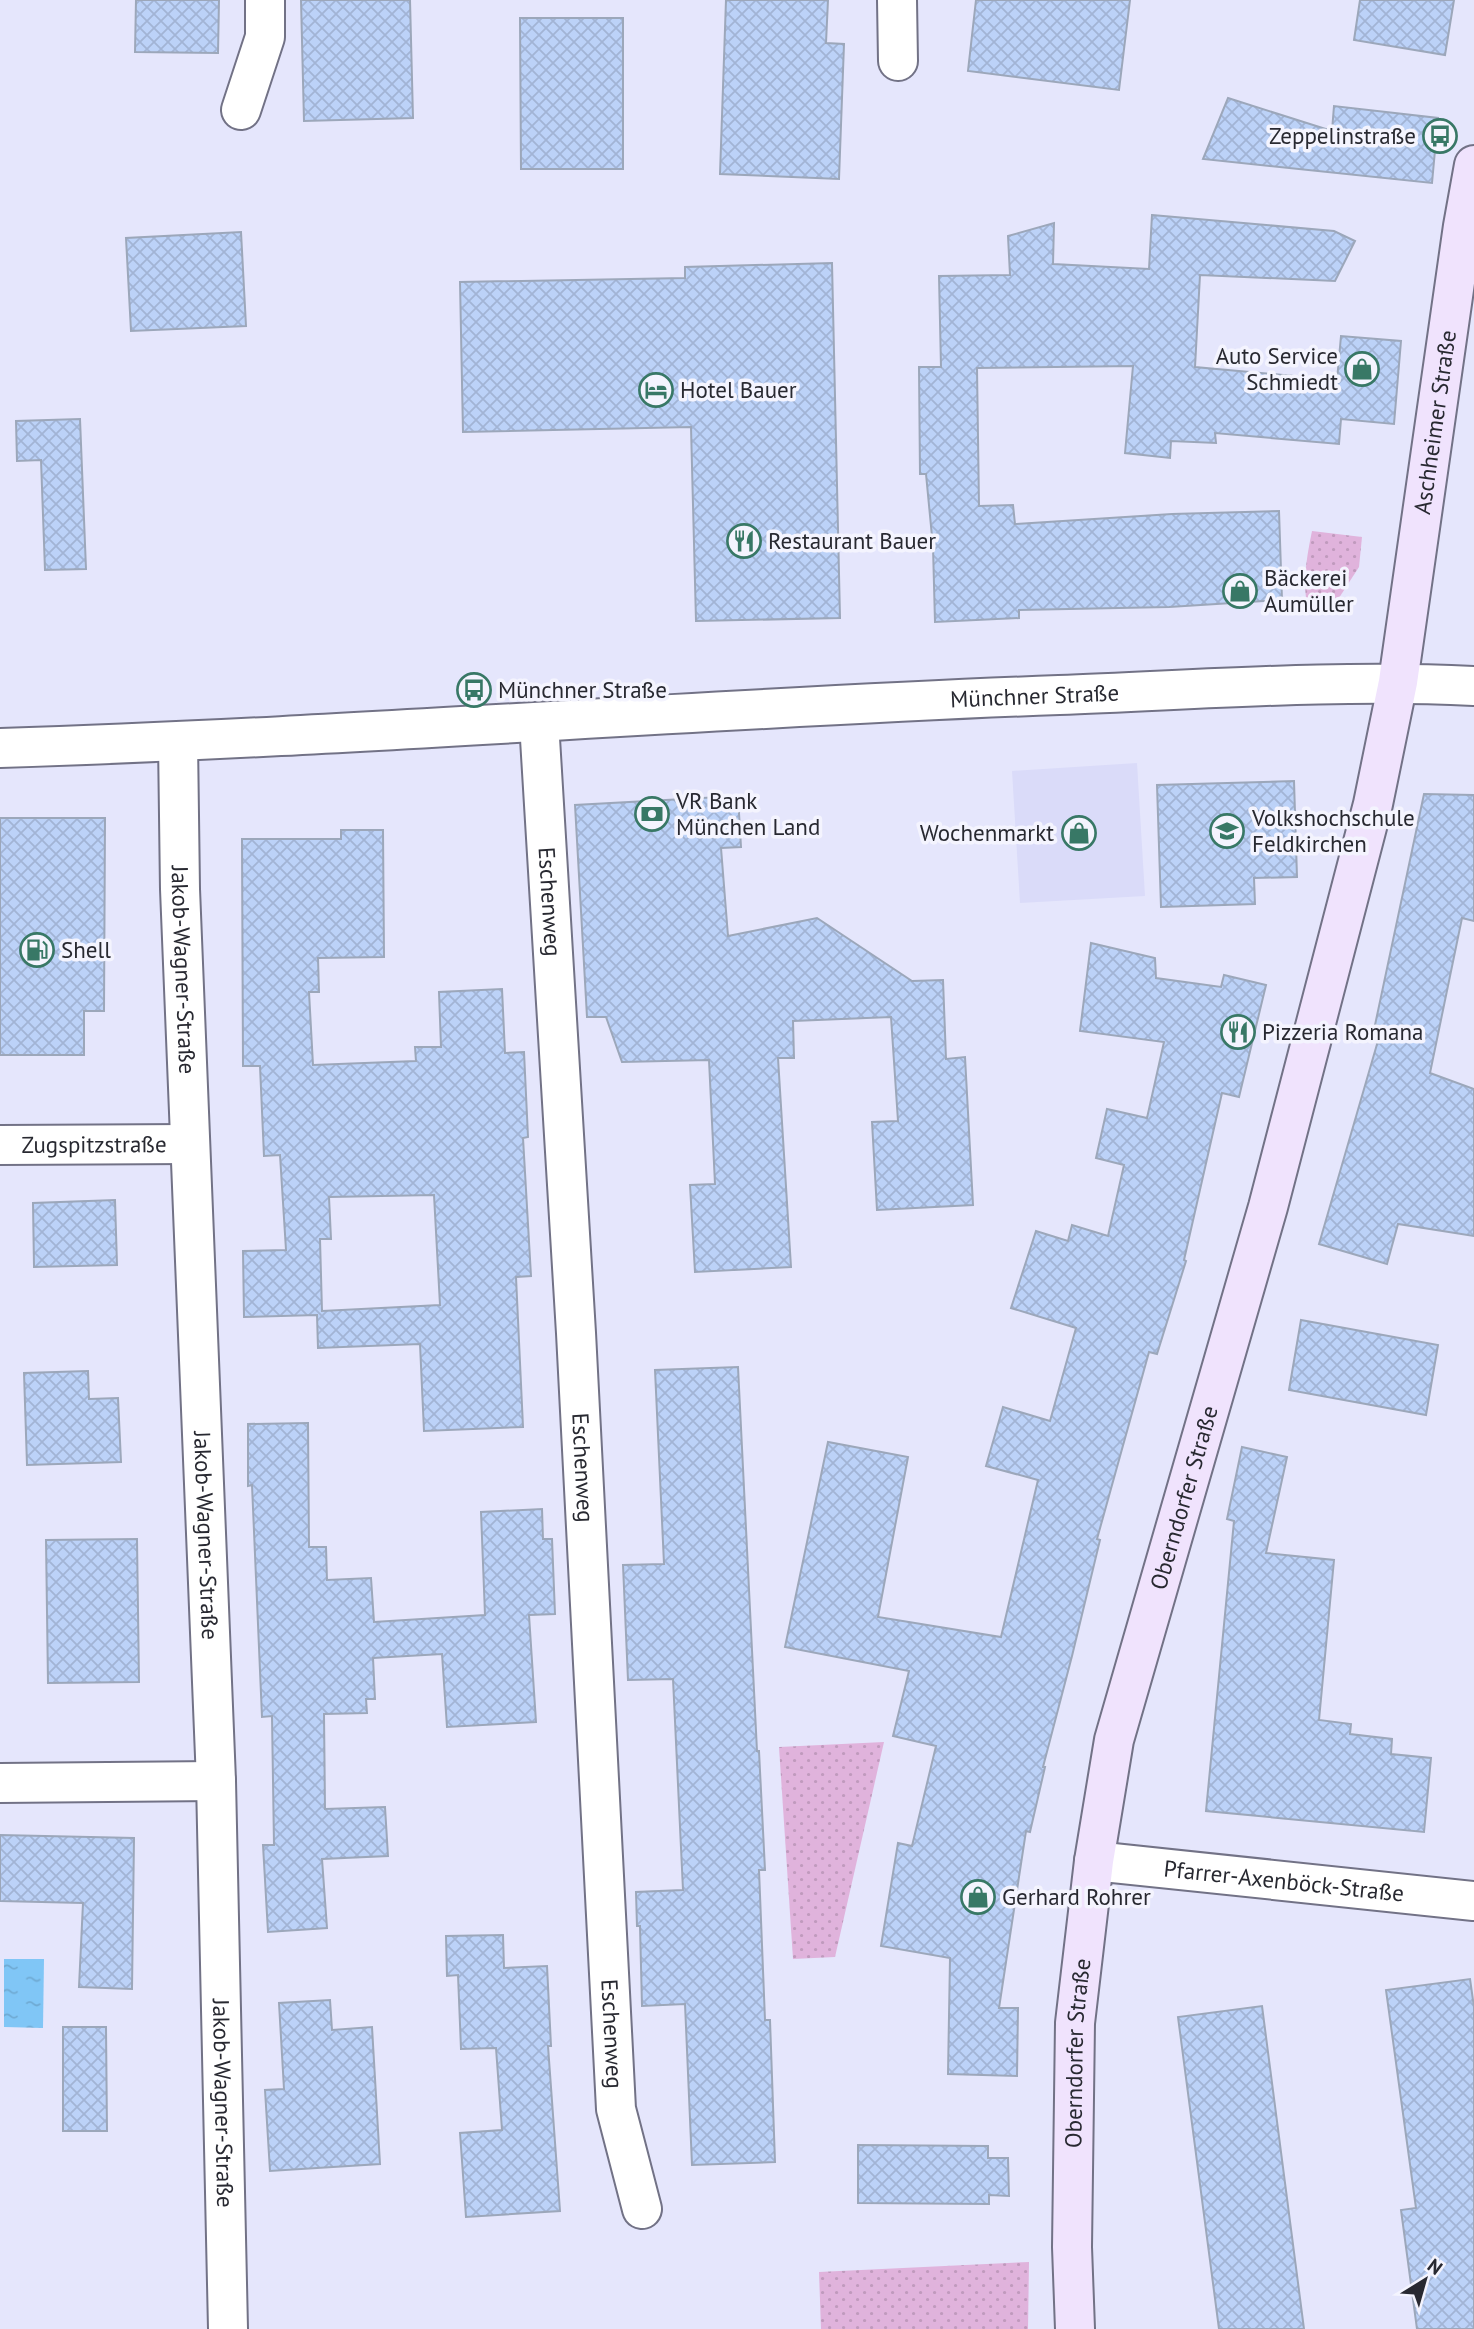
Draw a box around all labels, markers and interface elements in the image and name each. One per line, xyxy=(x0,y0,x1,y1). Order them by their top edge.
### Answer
bus stop icon: Zeppelinstraße xyxy=(1421,117,1459,155)
place label: Zeppelinstraße xyxy=(1269,121,1416,150)
street label: Aschheimer Straße xyxy=(1407,328,1462,516)
place label: Auto Service Schmiedt xyxy=(1216,341,1338,396)
shop icon: Auto Service Schmiedt xyxy=(1343,350,1381,388)
hotel icon: Hotel Bauer xyxy=(637,371,675,409)
place label: Hotel Bauer xyxy=(680,375,797,404)
restaurant icon: Restaurant Bauer xyxy=(725,522,763,560)
place label: Restaurant Bauer xyxy=(768,526,936,555)
place label: Bäckerei Aumüller xyxy=(1264,563,1354,618)
shop icon: Bäckerei Aumüller xyxy=(1221,572,1259,610)
bus stop icon: Münchner Straße xyxy=(455,671,493,709)
place label: Münchner Straße xyxy=(498,675,667,704)
street label: Münchner Straße xyxy=(950,678,1120,713)
place label: VR Bank München Land xyxy=(675,786,820,841)
bank icon: VR Bank München Land xyxy=(633,795,671,833)
place label: Volkshochschule Feldkirchen xyxy=(1251,803,1415,858)
school or university icon: Volkshochschule Feldkirchen xyxy=(1208,812,1246,850)
shop icon: Wochenmarkt xyxy=(1060,814,1098,852)
place label: Wochenmarkt xyxy=(920,818,1054,847)
street label: Eschenweg xyxy=(533,846,568,957)
street label: Jakob-Wagner-Straße xyxy=(166,864,202,1075)
fuel station icon: Shell xyxy=(18,931,56,969)
place label: Shell xyxy=(61,935,111,964)
restaurant icon: Pizzeria Romana xyxy=(1219,1013,1257,1051)
place label: Pizzeria Romana xyxy=(1262,1017,1423,1046)
street label: Zugspitzstraße xyxy=(21,1129,167,1159)
street label: Oberndorfer Straße xyxy=(1143,1402,1224,1593)
street label: Eschenweg xyxy=(566,1412,601,1523)
street label: Jakob-Wagner-Straße xyxy=(188,1430,225,1640)
street label: Pfarrer-Axenböck-Straße xyxy=(1162,1853,1406,1908)
shop icon: Gerhard Rohrer xyxy=(959,1878,997,1916)
place label: Gerhard Rohrer xyxy=(1002,1882,1151,1911)
street label: Oberndorfer Straße xyxy=(1058,1957,1096,2148)
street label: Eschenweg xyxy=(595,1978,630,2089)
street label: Jakob-Wagner-Straße xyxy=(207,1997,240,2208)
north arrow xyxy=(1390,2245,1460,2315)
text: N xyxy=(1423,2253,1447,2280)

